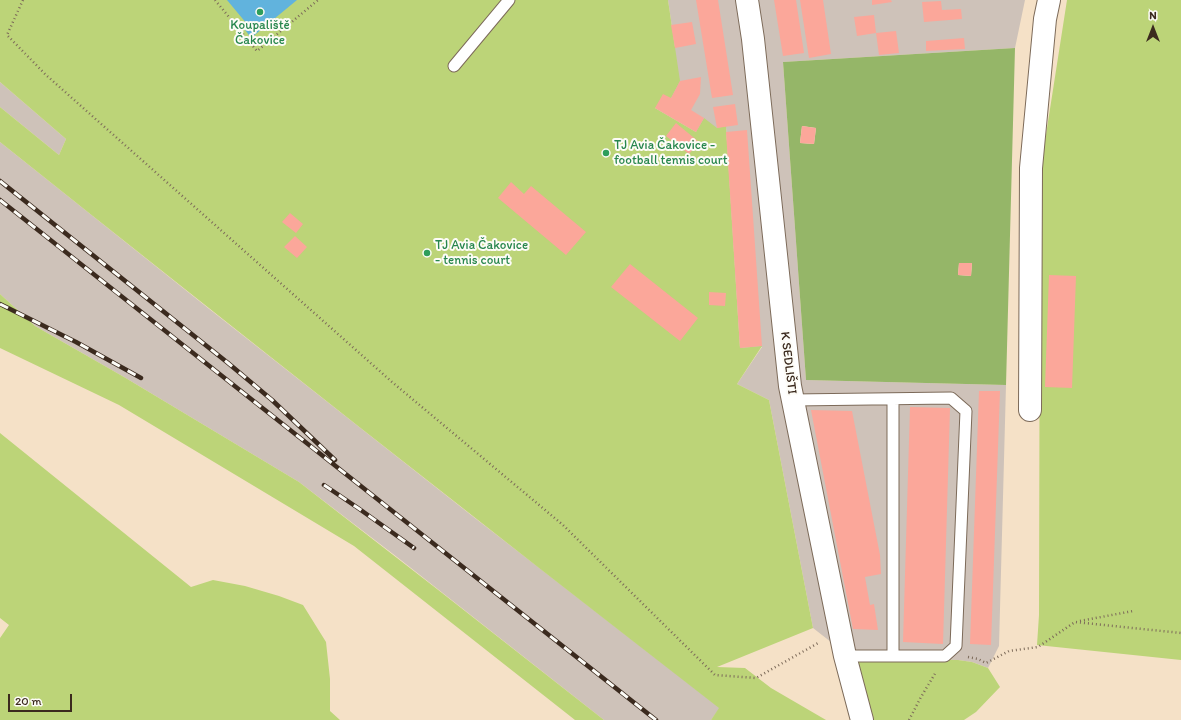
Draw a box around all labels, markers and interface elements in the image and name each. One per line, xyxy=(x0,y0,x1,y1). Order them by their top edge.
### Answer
marker: Koupaliště Čakovice xyxy=(255,7,265,17)
north arrow xyxy=(1133,8,1173,48)
text: N xyxy=(1149,9,1157,22)
place label: Koupaliště Čakovice xyxy=(230,18,290,49)
place label: TJ Avia Čakovice - football tennis court xyxy=(614,138,728,169)
marker: TJ Avia Čakovice - football tennis court xyxy=(601,148,611,158)
place label: TJ Avia Čakovice - tennis court xyxy=(435,238,528,269)
marker: TJ Avia Čakovice - tennis court xyxy=(422,248,432,258)
street label: K SEDLIŠTI xyxy=(776,331,800,395)
scale bar xyxy=(10,686,74,712)
text: 20 m xyxy=(15,694,42,708)

